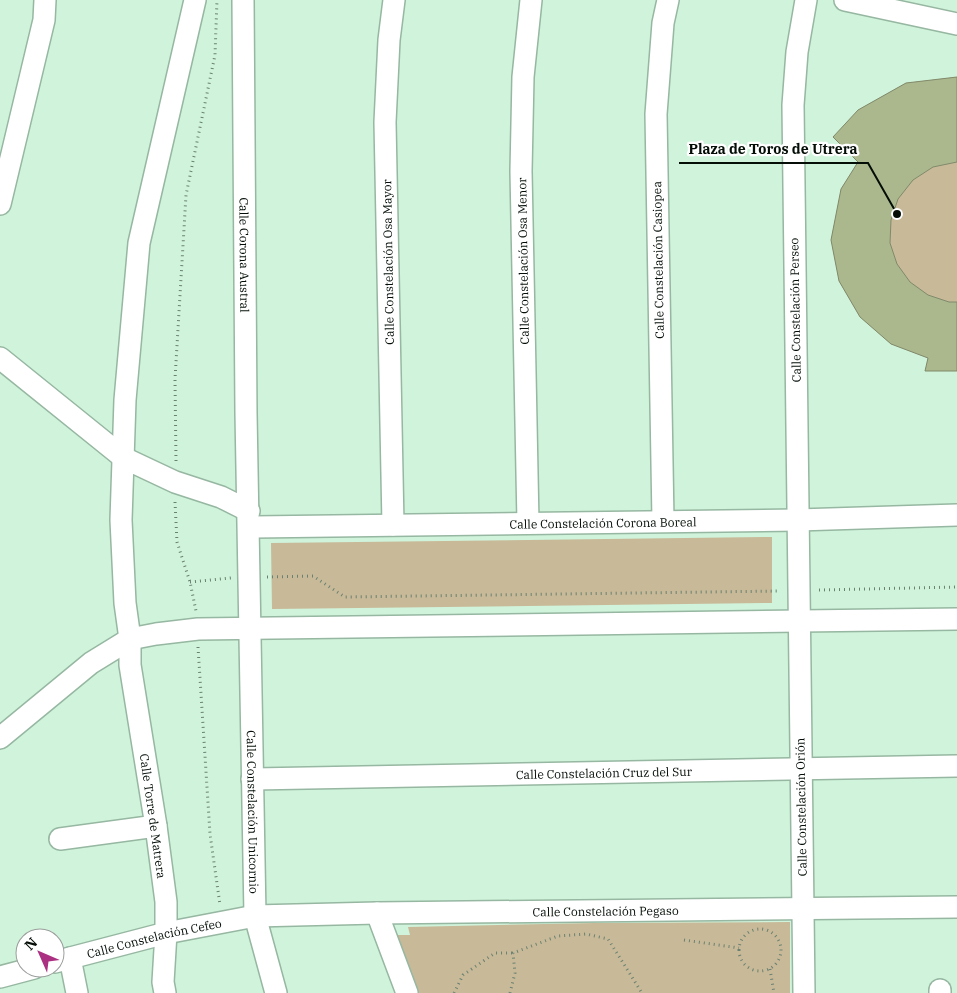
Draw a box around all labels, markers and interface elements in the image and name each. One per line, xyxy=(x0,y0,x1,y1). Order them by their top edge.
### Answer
callout: Plaza de Toros de Utrera xyxy=(679,134,868,163)
text: Plaza de Toros de Utrera xyxy=(688,140,858,158)
street label: Calle Constelación Osa Menor xyxy=(514,177,532,345)
street label: Calle Constelación Osa Mayor xyxy=(379,178,397,345)
street label: Calle Constelación Casiopea xyxy=(649,181,667,339)
street label: Calle Corona Austral xyxy=(237,197,253,313)
street label: Calle Constelación Perseo xyxy=(786,237,804,382)
street label: Calle Constelación Corona Boreal xyxy=(509,514,697,531)
street label: Calle Constelación Unicornio xyxy=(244,730,262,894)
street label: Calle Constelación Orión xyxy=(792,737,810,876)
street label: Calle Torre de Matrera xyxy=(137,753,169,880)
street label: Calle Constelación Cruz del Sur xyxy=(516,763,693,782)
street label: Calle Constelación Pegaso xyxy=(532,902,679,919)
street label: Calle Constelación Cefeo xyxy=(85,915,223,961)
north arrow xyxy=(15,928,65,978)
text: N xyxy=(21,934,41,954)

